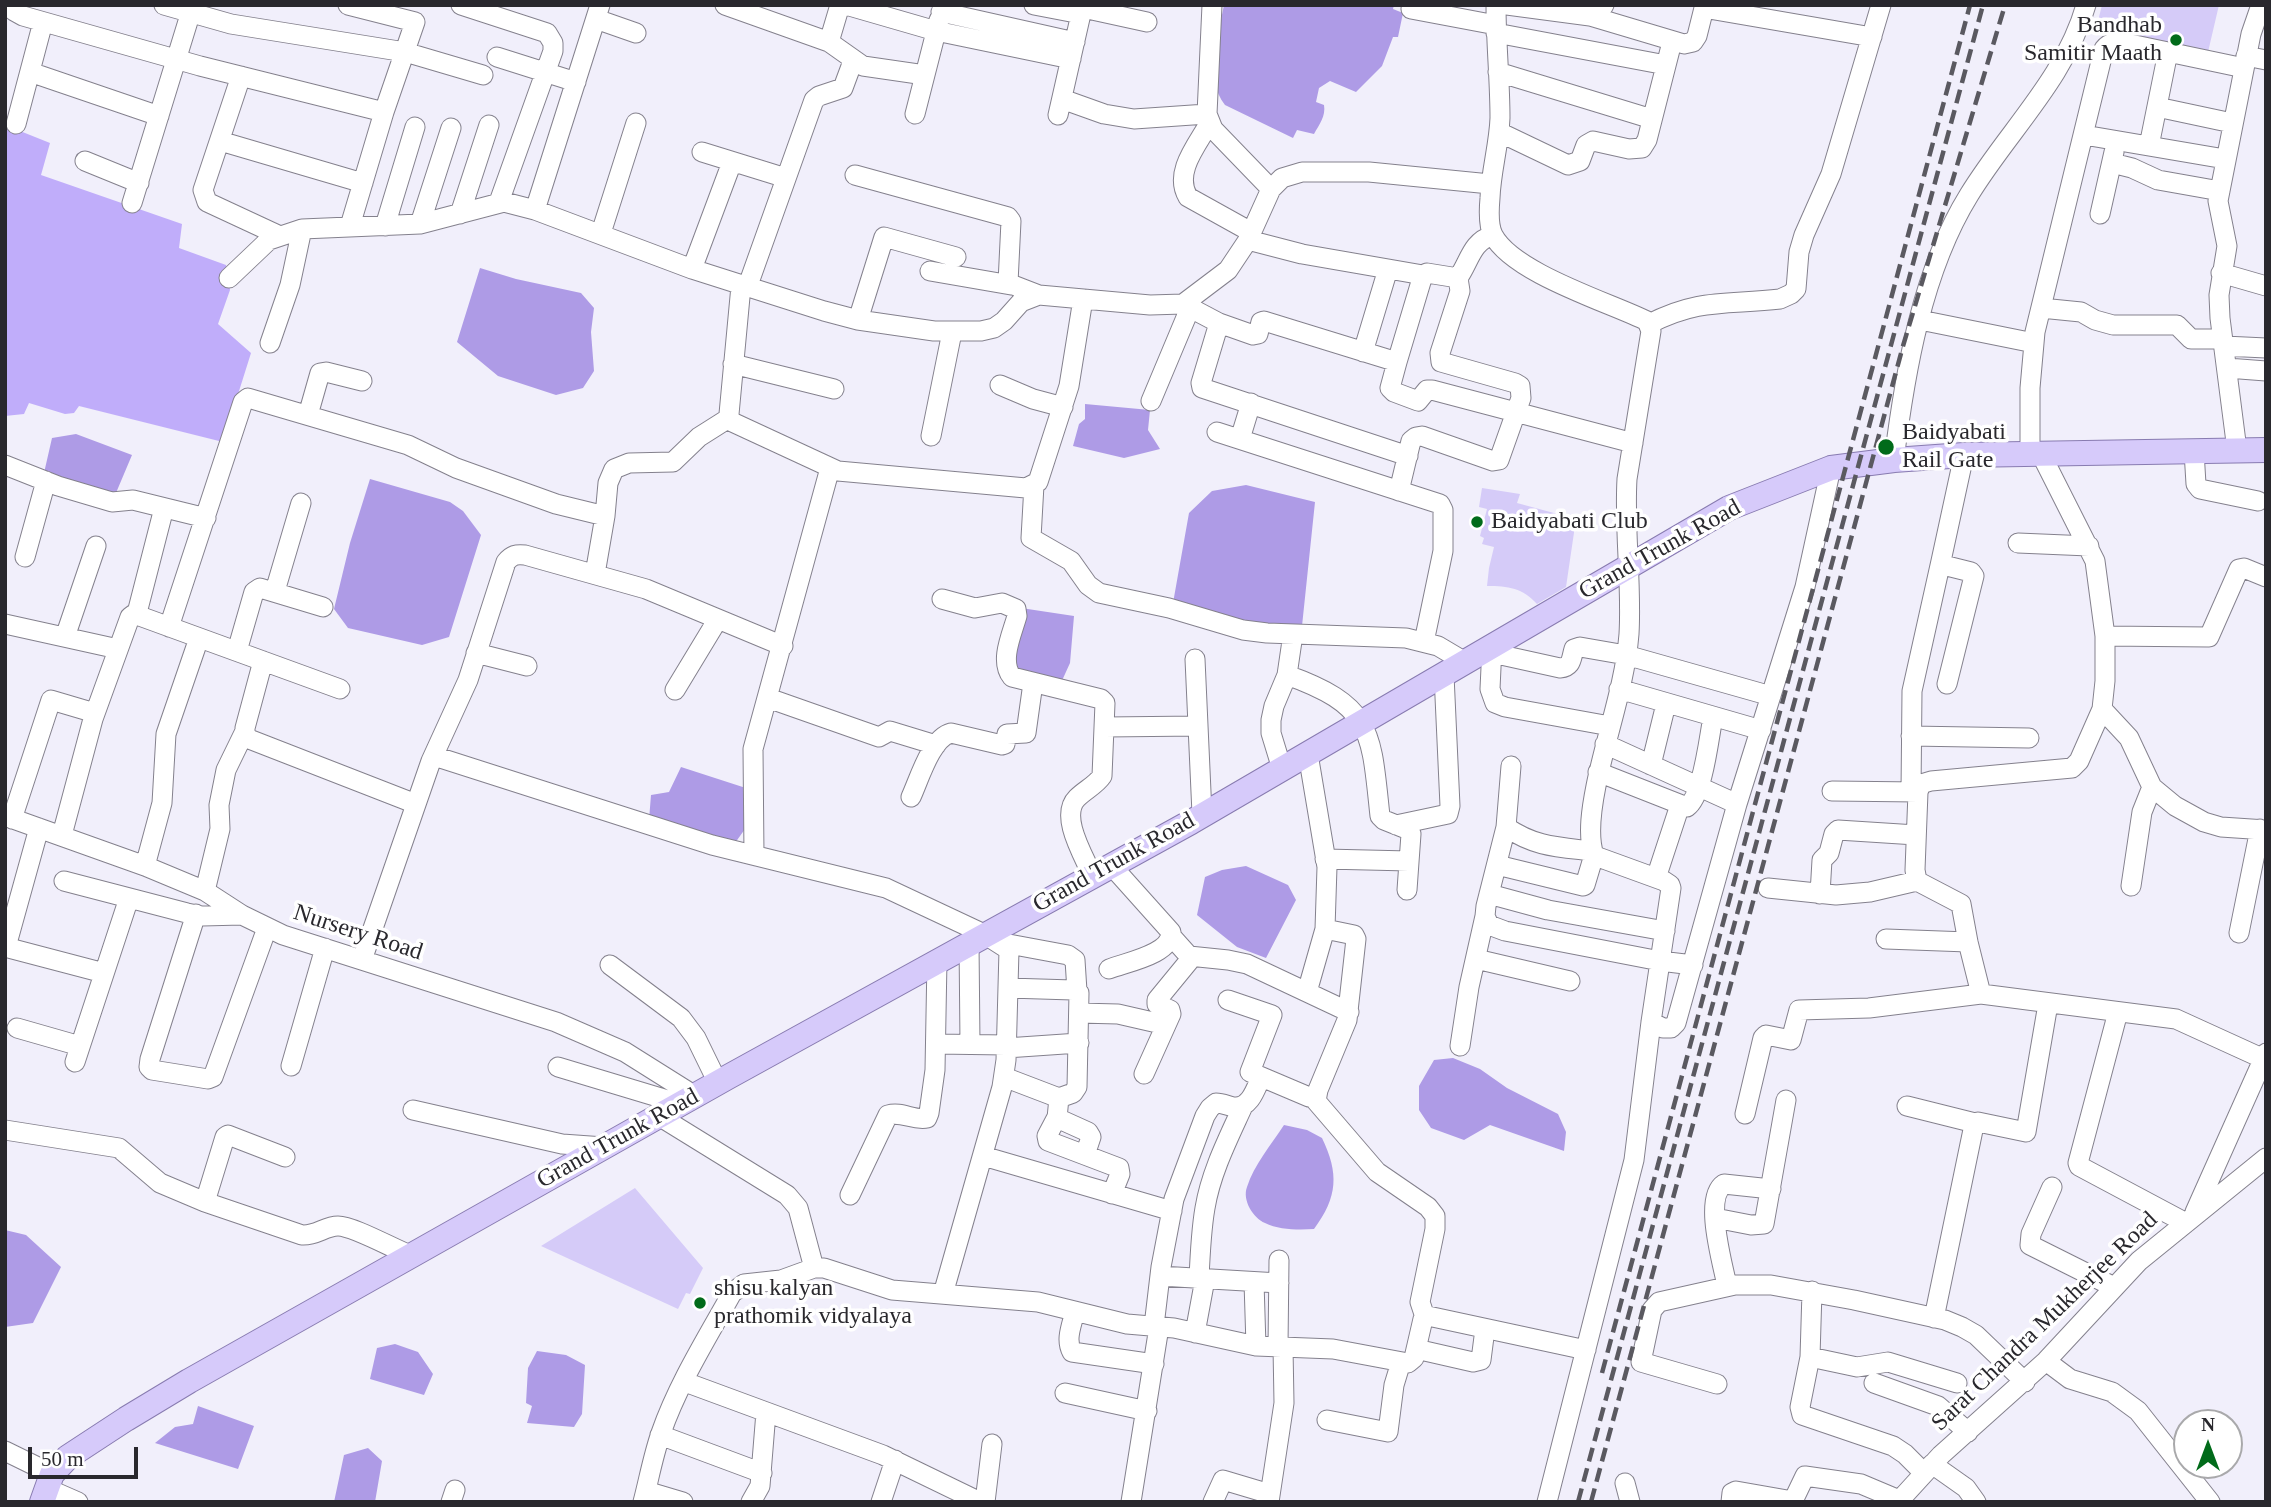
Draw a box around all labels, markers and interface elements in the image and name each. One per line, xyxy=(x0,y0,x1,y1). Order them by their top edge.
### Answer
place label: Bandhab Samitir Maath xyxy=(2024,12,2162,68)
marker: Bandhab Samitir Maath xyxy=(2168,32,2184,48)
place label: Baidyabati Rail Gate xyxy=(1902,419,2006,475)
marker: Baidyabati Rail Gate xyxy=(1876,437,1896,457)
street label: Grand Trunk Road xyxy=(1574,494,1746,606)
place label: Baidyabati Club xyxy=(1491,508,1648,536)
marker: Baidyabati Club xyxy=(1469,514,1485,530)
street label: Grand Trunk Road xyxy=(1028,807,1200,919)
street label: Nursery Road xyxy=(290,899,426,967)
street label: Grand Trunk Road xyxy=(532,1083,704,1195)
street label: Sarat Chandra Mukherjee Road xyxy=(1926,1206,2164,1438)
place label: shisu kalyan prathomik vidyalaya xyxy=(714,1275,912,1331)
marker: shisu kalyan prathomik vidyalaya xyxy=(692,1295,708,1311)
north arrow xyxy=(2173,1409,2243,1479)
text: N xyxy=(2201,1414,2215,1435)
scale bar xyxy=(32,1434,142,1478)
text: 50 m xyxy=(41,1447,84,1471)

